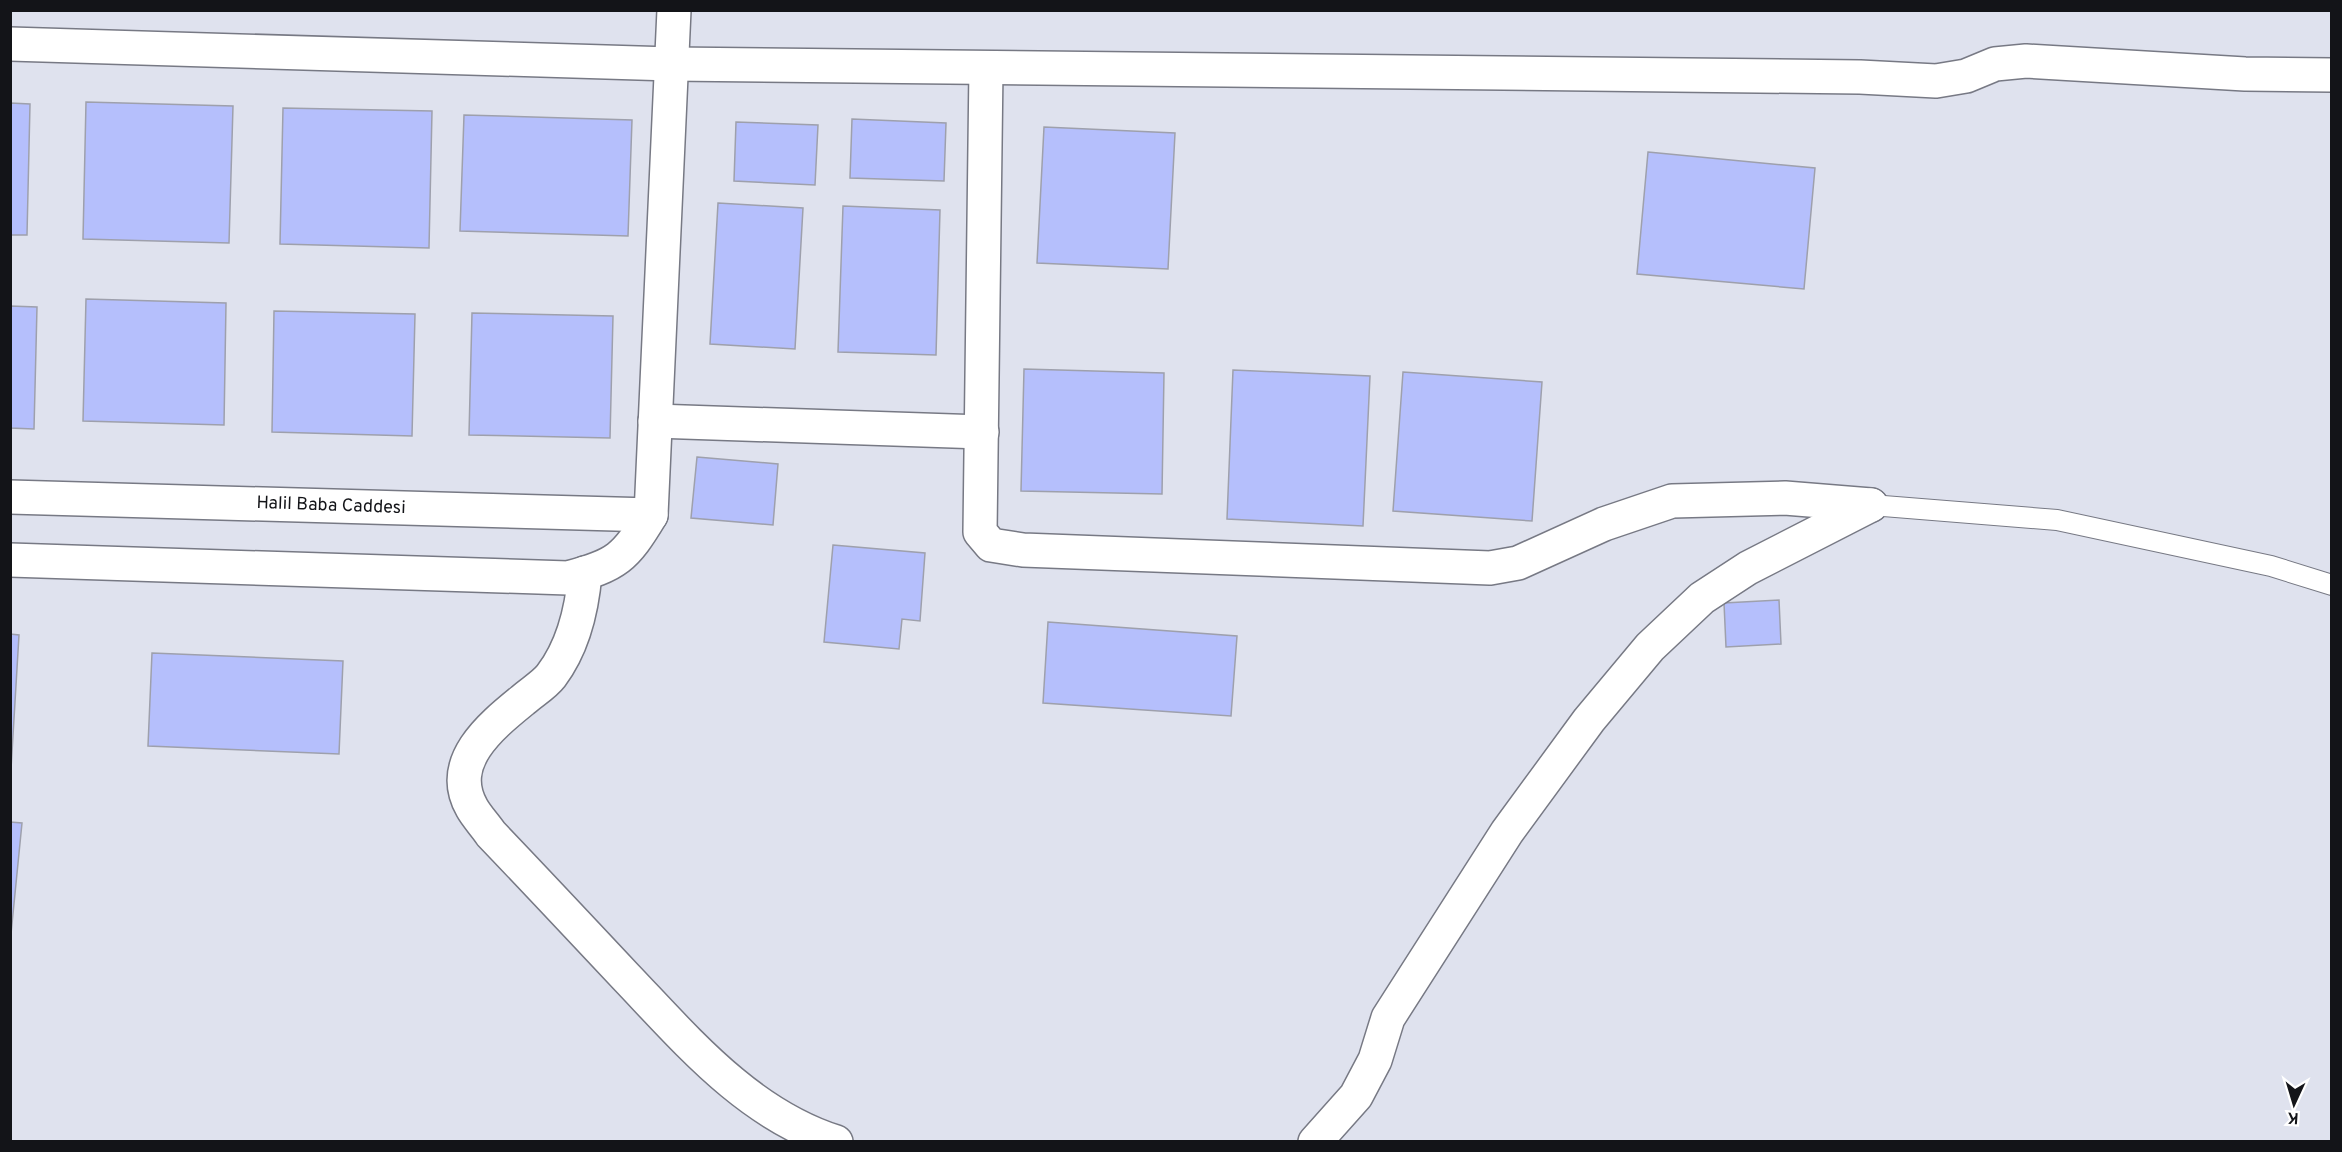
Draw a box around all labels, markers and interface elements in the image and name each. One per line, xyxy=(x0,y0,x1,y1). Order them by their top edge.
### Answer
street label: Halil Baba Caddesi xyxy=(256,492,406,520)
north arrow xyxy=(2264,1074,2324,1134)
text: K xyxy=(2287,1107,2299,1127)

